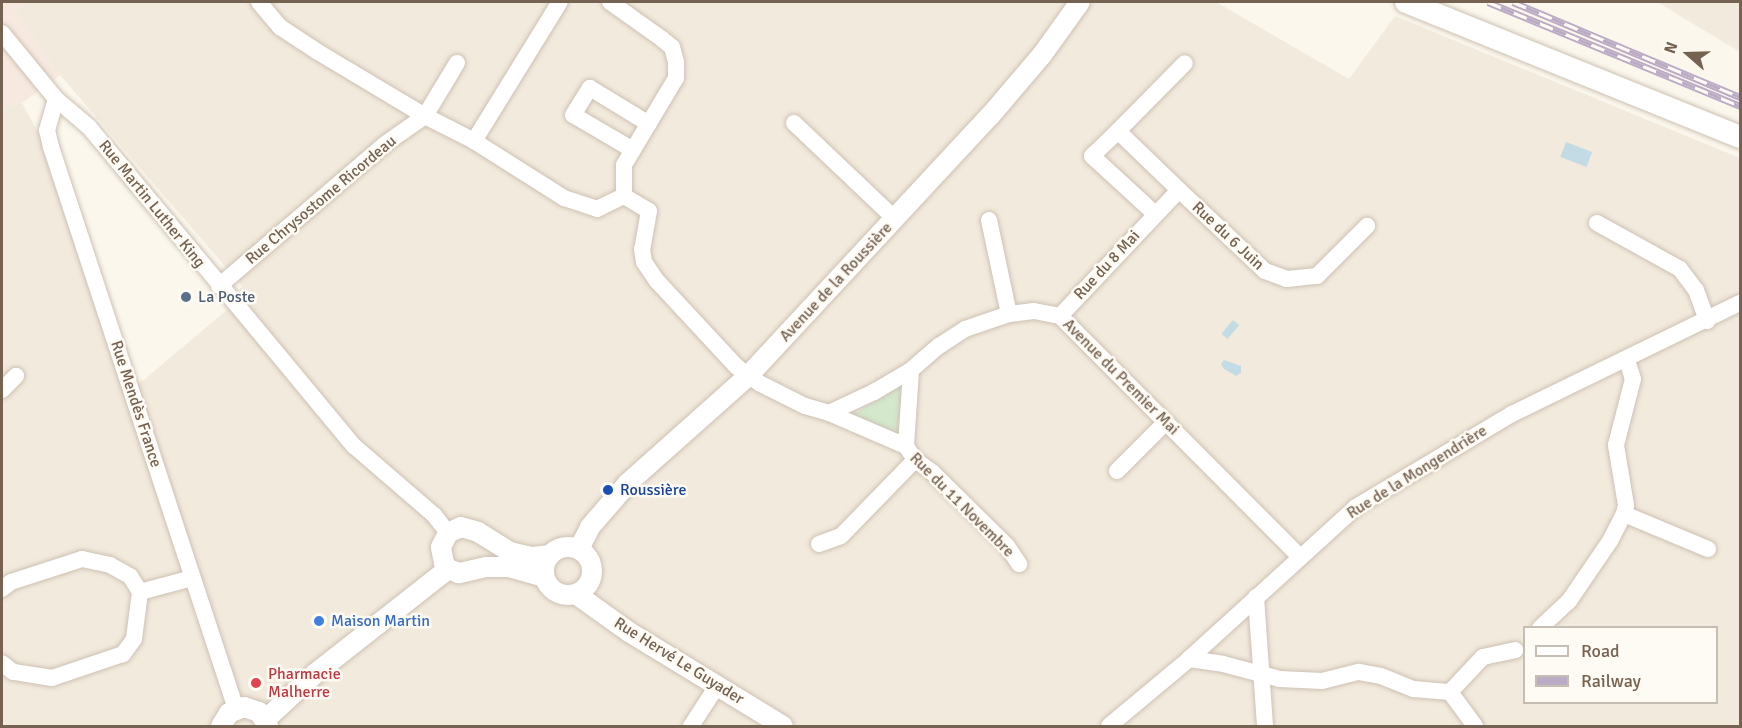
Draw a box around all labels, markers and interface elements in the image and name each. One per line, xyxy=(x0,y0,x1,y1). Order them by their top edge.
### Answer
north arrow xyxy=(1658,24,1718,84)
text: N xyxy=(1660,39,1682,57)
street label: Rue Chrysostome Ricordeau xyxy=(242,131,400,269)
street label: Rue Martin Luther King xyxy=(95,136,209,272)
street label: Rue du 6 Juin xyxy=(1188,198,1268,274)
street label: Avenue de la Roussière xyxy=(776,218,896,346)
street label: Rue du 8 Mai xyxy=(1070,226,1144,304)
place label: La Poste xyxy=(198,287,255,307)
marker: La Poste xyxy=(179,290,193,304)
street label: Avenue du Premier Mai xyxy=(1059,315,1183,439)
street label: Rue Mendès France xyxy=(106,338,166,470)
street label: Rue de la Mongendrière xyxy=(1343,421,1491,523)
street label: Rue du 11 Novembre xyxy=(906,449,1018,561)
place label: Roussière xyxy=(620,480,686,500)
marker: Roussière xyxy=(601,483,615,497)
place label: Maison Martin xyxy=(331,611,430,631)
street label: Rue Hervé Le Guyader xyxy=(611,613,747,709)
marker: Maison Martin xyxy=(312,614,326,628)
legend xyxy=(1523,626,1718,704)
text: Road xyxy=(1581,640,1620,662)
place label: Pharmacie Malherre xyxy=(268,664,341,702)
text: Railway xyxy=(1581,670,1641,692)
marker: Pharmacie Malherre xyxy=(249,676,263,690)

